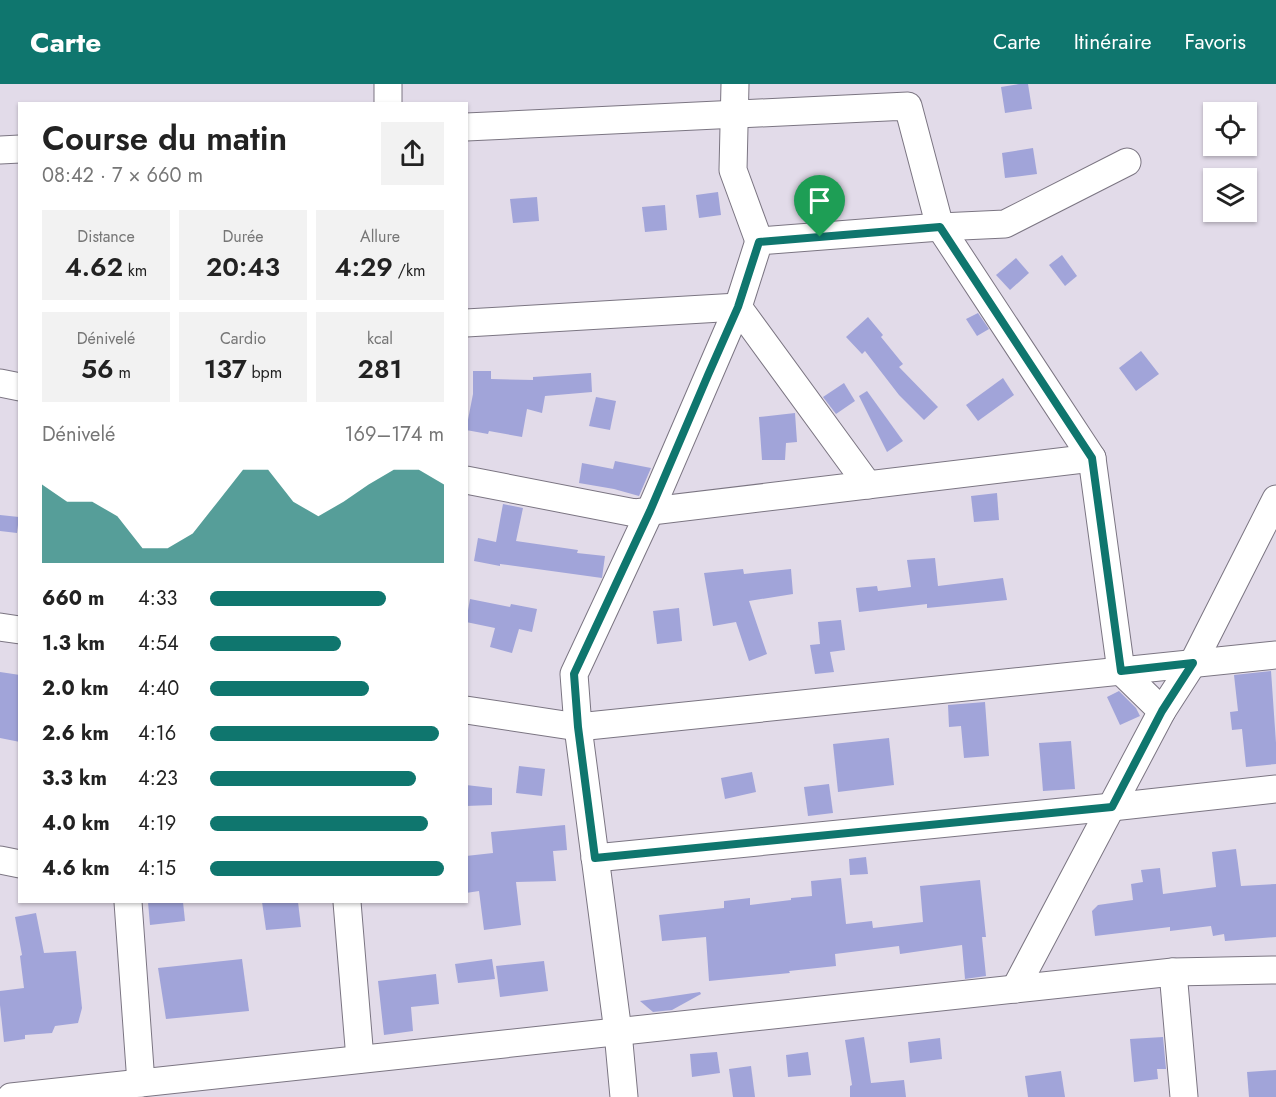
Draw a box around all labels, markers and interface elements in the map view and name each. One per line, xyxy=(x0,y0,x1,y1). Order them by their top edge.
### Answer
text: Carte xyxy=(30,22,101,63)
text: Carte xyxy=(993,27,1041,57)
text: Itinéraire xyxy=(1074,27,1152,57)
text: Favoris xyxy=(1185,27,1246,57)
map controls xyxy=(1203,102,1257,222)
button: locate xyxy=(1203,102,1257,156)
text: Course du matin xyxy=(42,115,287,162)
button: share xyxy=(381,122,444,185)
text: 08:42 · 7 × 660 m xyxy=(42,161,203,190)
button: layers xyxy=(1203,168,1257,222)
pin xyxy=(794,175,845,237)
icon: arrive xyxy=(803,184,836,217)
text: Distance xyxy=(77,225,135,248)
text: Durée xyxy=(222,225,264,248)
text: Allure xyxy=(360,225,400,248)
text: 4.62 xyxy=(65,248,123,286)
text: 20:43 xyxy=(206,248,280,286)
text: 4:29 xyxy=(335,248,393,286)
text: km xyxy=(123,259,147,282)
text: /km xyxy=(393,259,425,282)
text: Dénivelé xyxy=(77,327,135,350)
text: Cardio xyxy=(220,327,266,350)
text: kcal xyxy=(367,327,393,350)
text: 56 xyxy=(81,350,114,388)
text: 137 xyxy=(204,350,247,388)
text: 281 xyxy=(358,350,402,388)
text: m xyxy=(114,361,131,384)
text: bpm xyxy=(247,361,282,384)
text: Dénivelé xyxy=(42,420,115,449)
text: 169–174 m xyxy=(344,420,444,449)
text: 660 m xyxy=(42,584,104,613)
text: 4:33 xyxy=(138,584,178,613)
text: 1.3 km xyxy=(42,629,105,658)
text: 4:54 xyxy=(138,629,179,658)
text: 2.0 km xyxy=(42,674,109,703)
text: 4:40 xyxy=(138,674,179,703)
text: 2.6 km xyxy=(42,719,109,748)
text: 4:16 xyxy=(138,719,176,748)
text: 3.3 km xyxy=(42,764,107,793)
text: 4:23 xyxy=(138,764,178,793)
text: 4.0 km xyxy=(42,809,110,838)
text: 4:19 xyxy=(138,809,176,838)
text: 4.6 km xyxy=(42,854,110,883)
text: 4:15 xyxy=(138,854,176,883)

